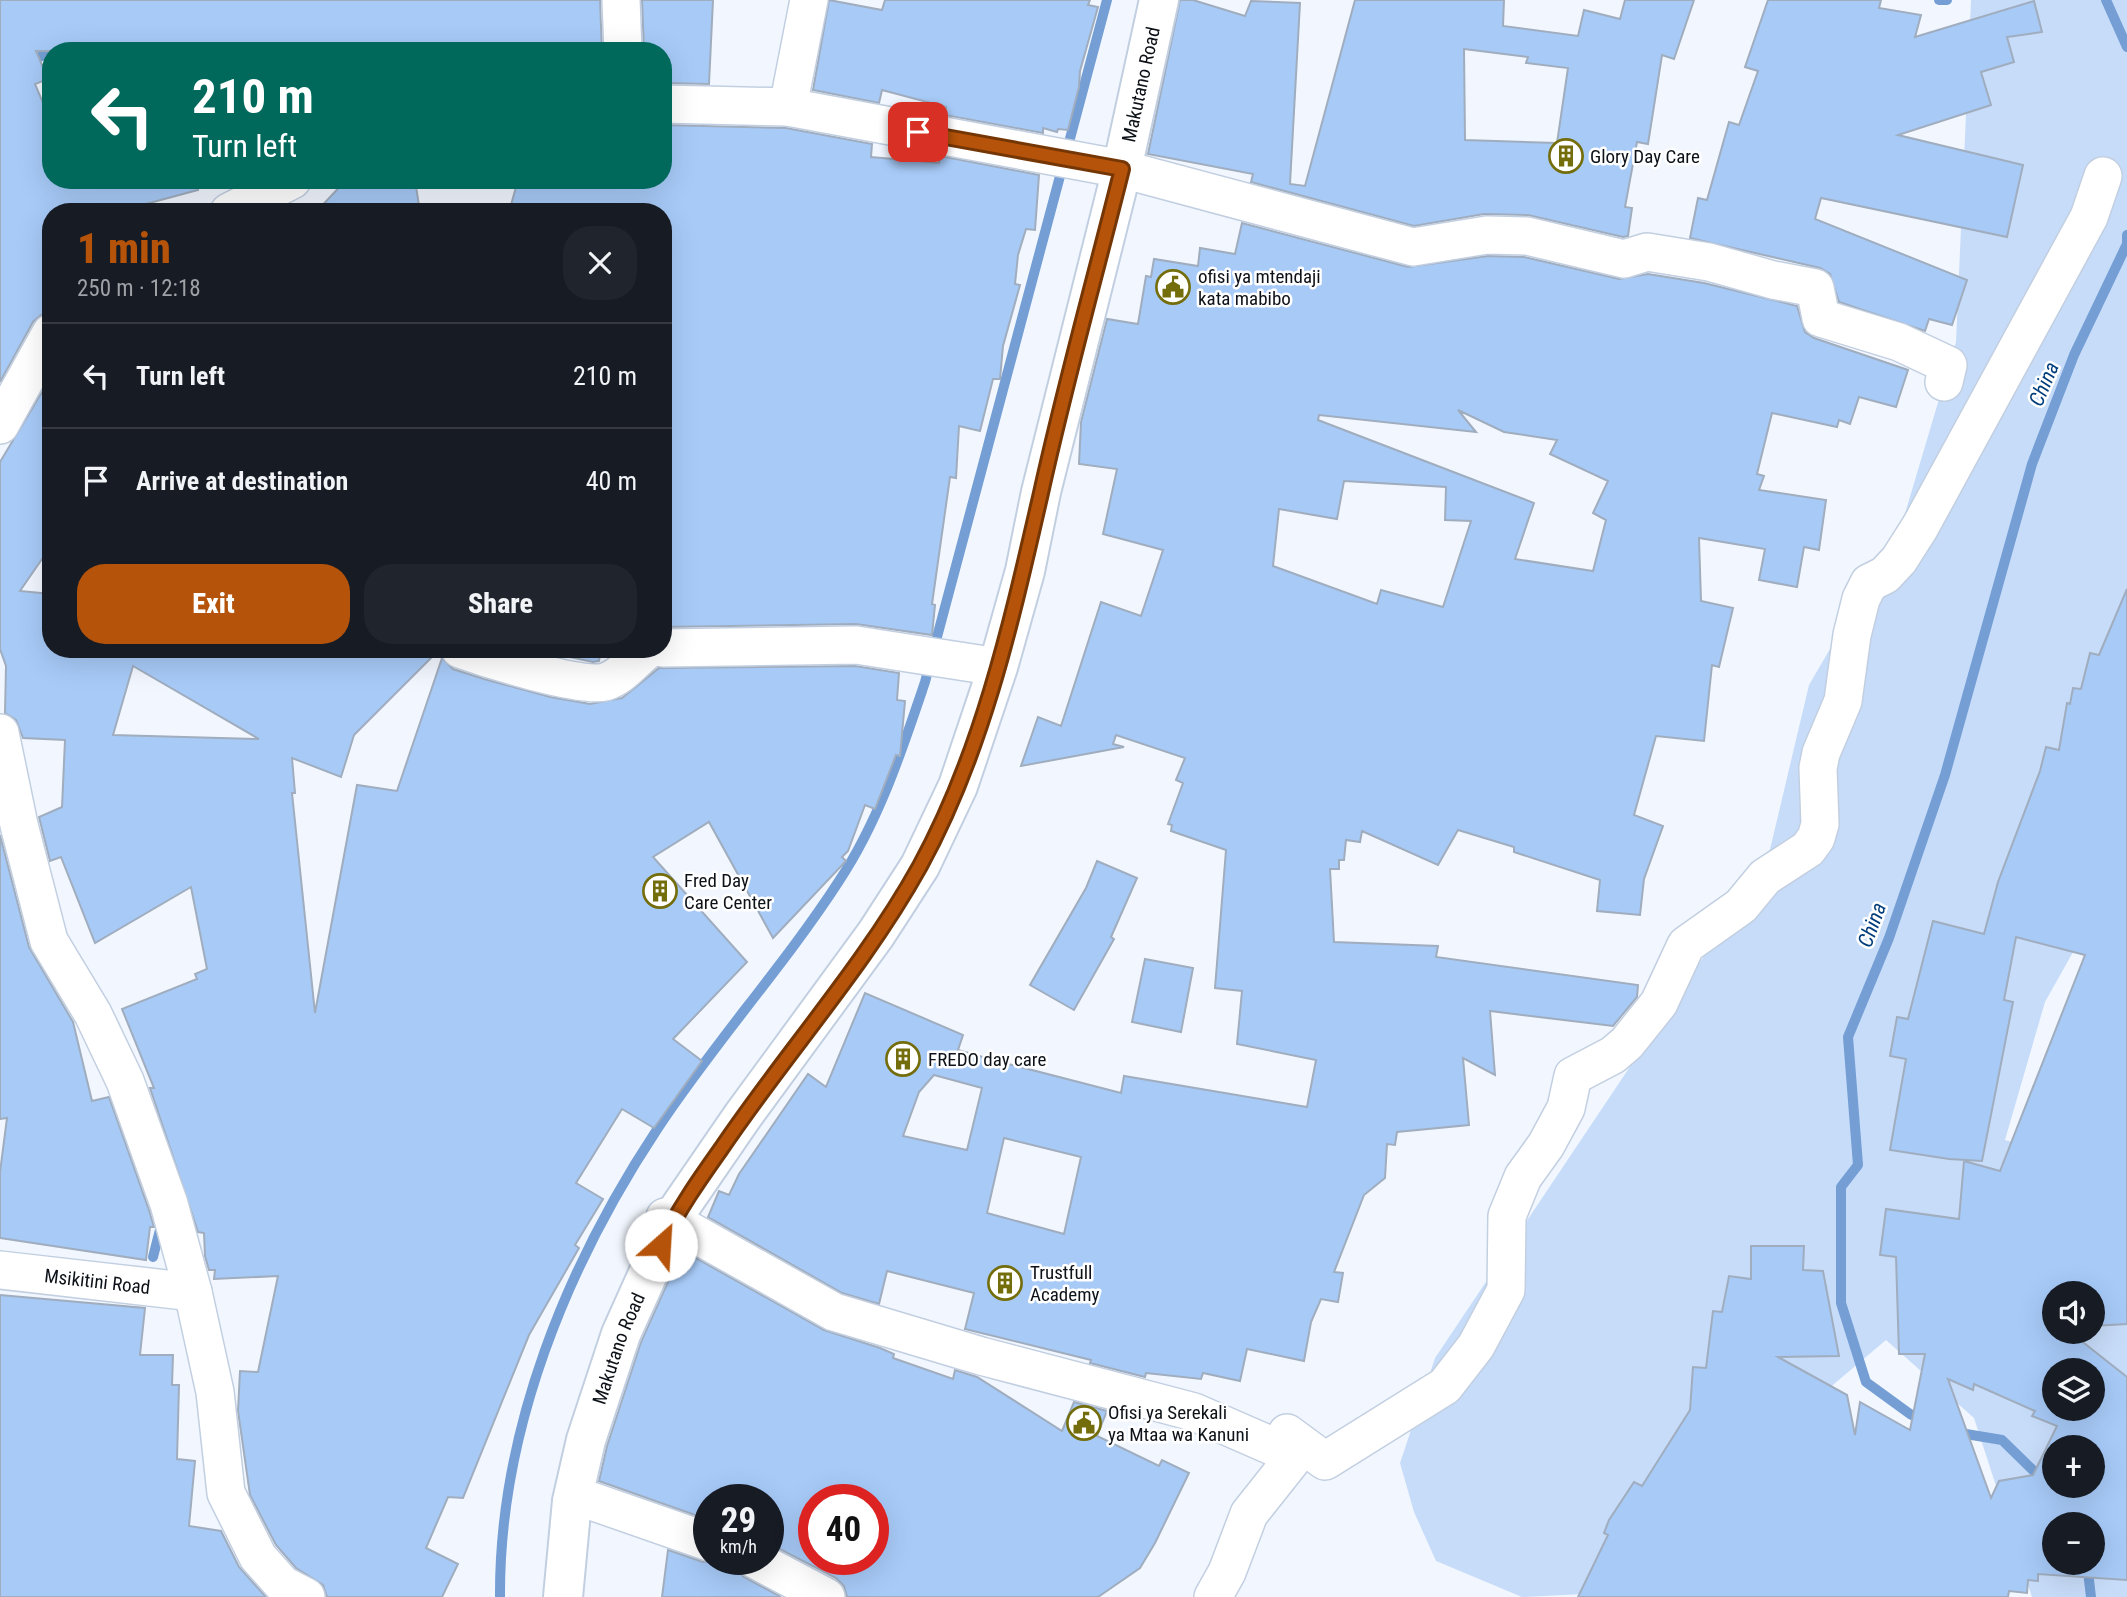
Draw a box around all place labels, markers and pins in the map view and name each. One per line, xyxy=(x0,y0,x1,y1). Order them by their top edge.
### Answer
pin xyxy=(888,102,948,162)
building icon: Glory Day Care xyxy=(1547,137,1585,175)
place label: Glory Day Care xyxy=(1590,145,1700,168)
place label: ofisi ya mtendaji kata mabibo xyxy=(1198,265,1321,310)
public building icon: ofisi ya mtendaji kata mabibo xyxy=(1154,268,1192,306)
place label: Fred Day Care Center xyxy=(684,869,772,914)
building icon: Fred Day Care Center xyxy=(641,872,679,910)
building icon: FREDO day care xyxy=(884,1040,922,1078)
place label: FREDO day care xyxy=(928,1048,1046,1071)
place label: Trustfull Academy xyxy=(1030,1261,1099,1306)
building icon: Trustfull Academy xyxy=(986,1264,1024,1302)
place label: Ofisi ya Serekali ya Mtaa wa Kanuni xyxy=(1108,1401,1249,1446)
public building icon: Ofisi ya Serekali ya Mtaa wa Kanuni xyxy=(1065,1404,1103,1442)

